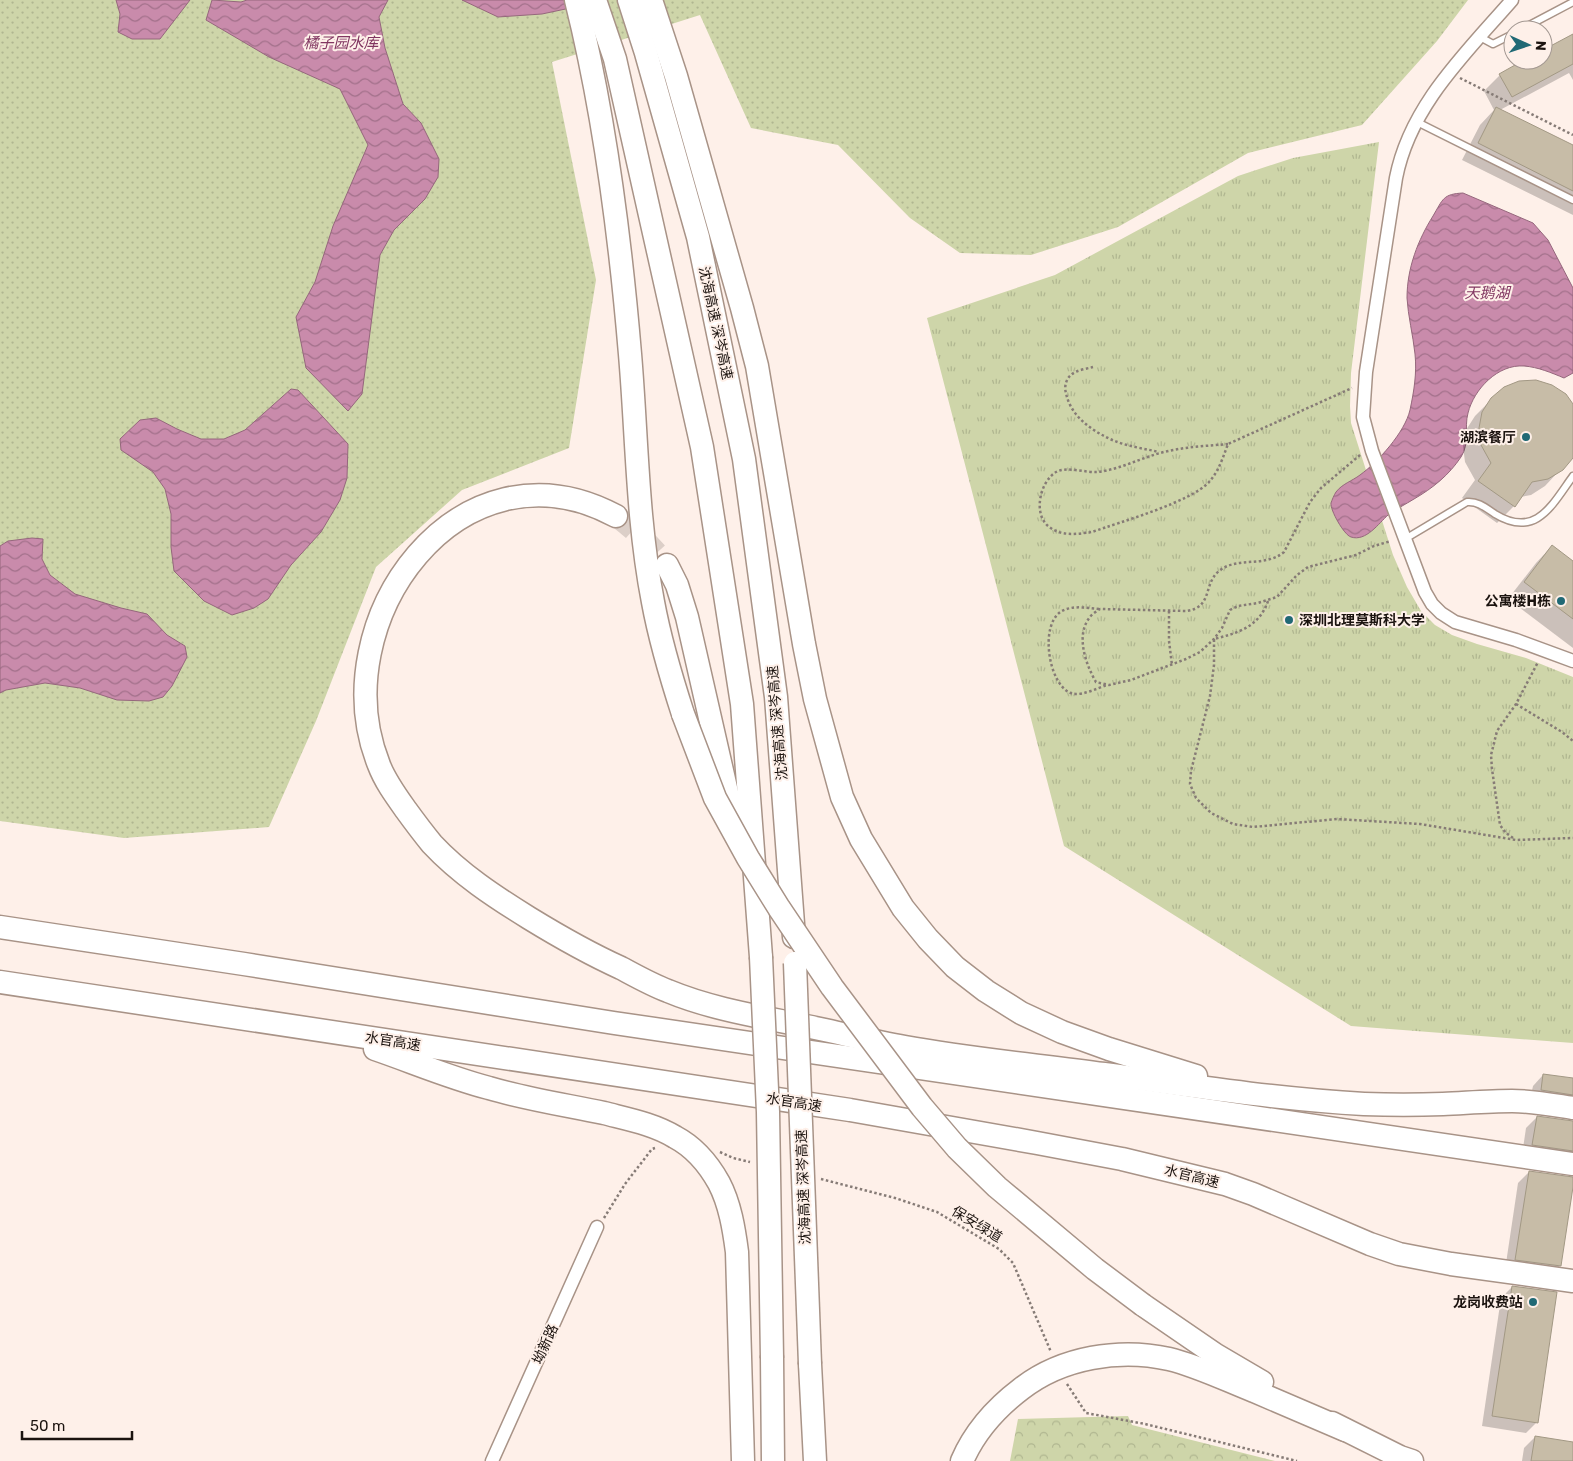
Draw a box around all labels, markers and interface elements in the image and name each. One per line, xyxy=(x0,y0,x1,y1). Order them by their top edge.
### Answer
north arrow xyxy=(1503,20,1553,70)
water label: 橘子园水库 xyxy=(303,34,381,52)
text: N xyxy=(1532,40,1549,51)
street label: 沈海高速 深岑高速 xyxy=(695,265,736,381)
water label: 天鹅湖 xyxy=(1464,284,1511,302)
place label: 湖滨餐厅 xyxy=(1460,429,1516,446)
marker: 湖滨餐厅 xyxy=(1520,431,1532,443)
place label: 公寓楼H栋 xyxy=(1485,593,1551,610)
marker: 公寓楼H栋 xyxy=(1555,595,1567,607)
place label: 深圳北理莫斯科大学 xyxy=(1299,612,1425,629)
marker: 深圳北理莫斯科大学 xyxy=(1283,614,1295,626)
street label: 沈海高速 深岑高速 xyxy=(764,665,791,781)
street label: 水官高速 xyxy=(364,1029,422,1054)
street label: 水官高速 xyxy=(765,1090,823,1115)
street label: 沈海高速 深岑高速 xyxy=(793,1129,814,1245)
street label: 水官高速 xyxy=(1163,1161,1221,1192)
street label: 保安绿道 xyxy=(948,1203,1005,1246)
place label: 龙岗收费站 xyxy=(1453,1294,1523,1311)
marker: 龙岗收费站 xyxy=(1527,1296,1539,1308)
street label: 坳新路 xyxy=(529,1322,562,1367)
scale bar xyxy=(22,1408,132,1440)
text: 50 m xyxy=(30,1417,65,1435)

